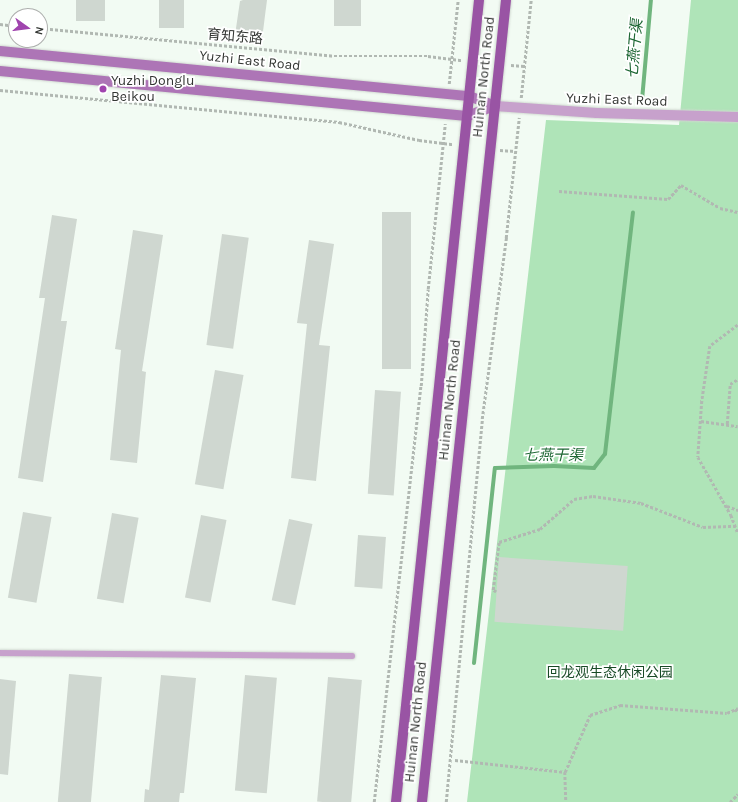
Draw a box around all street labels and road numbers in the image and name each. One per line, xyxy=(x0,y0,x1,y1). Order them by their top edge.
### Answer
street label: Huinan North Road xyxy=(469,16,499,138)
street label: 育知东路 xyxy=(206,26,264,48)
street label: Yuzhi East Road xyxy=(199,47,301,75)
street label: Yuzhi East Road xyxy=(566,90,668,110)
street label: Huinan North Road xyxy=(435,339,465,461)
street label: Huinan North Road xyxy=(401,661,431,783)

